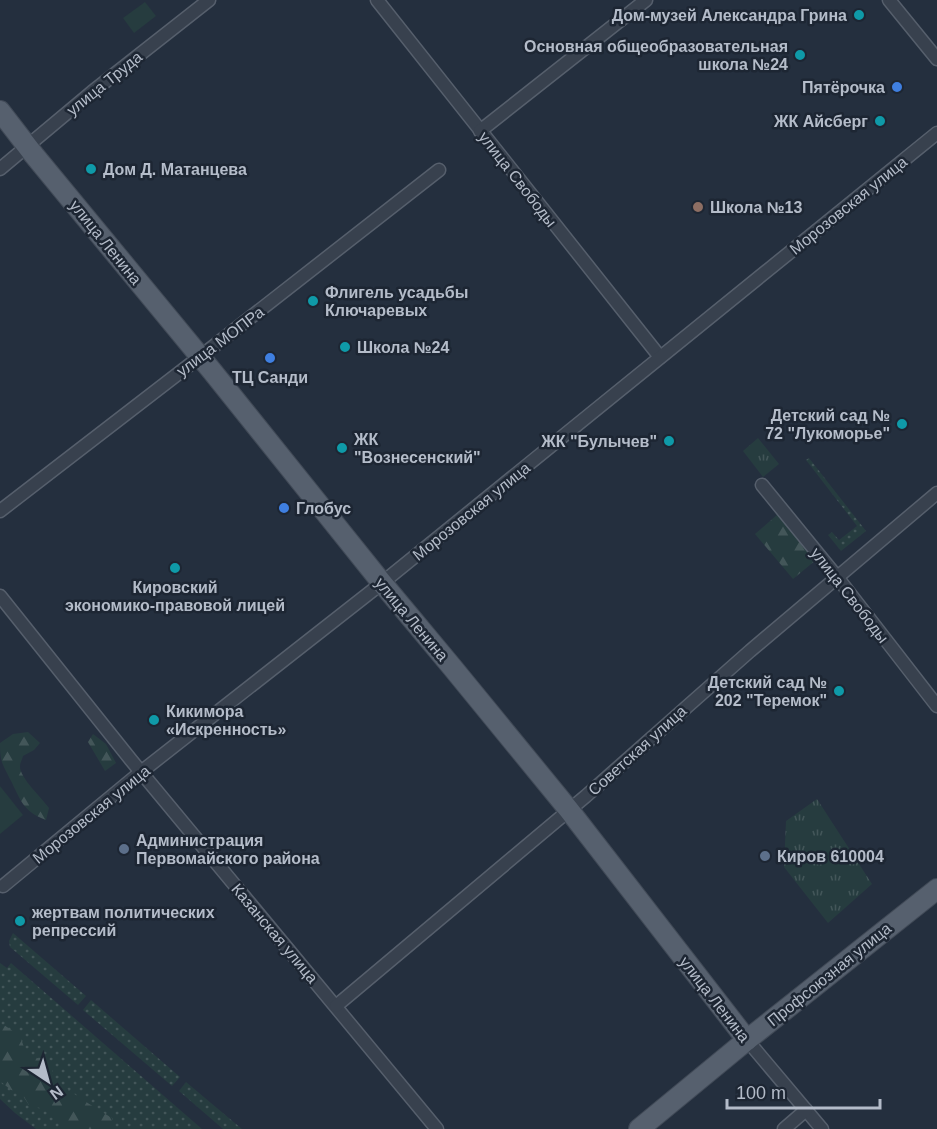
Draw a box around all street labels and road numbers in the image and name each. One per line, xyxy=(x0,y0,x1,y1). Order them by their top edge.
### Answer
street label: улица Труда xyxy=(63,48,145,119)
street label: улица Свободы xyxy=(475,128,560,230)
street label: Морозовская улица xyxy=(786,153,910,258)
street label: улица Ленина xyxy=(66,197,145,288)
street label: улица МОПРа xyxy=(173,303,267,380)
street label: Морозовская улица xyxy=(409,459,533,564)
street label: улица Свободы xyxy=(807,544,892,646)
street label: улица Ленина xyxy=(372,574,451,664)
street label: Советская улица xyxy=(585,702,690,799)
street label: Морозовская улица xyxy=(29,762,153,867)
street label: Казанская улица xyxy=(228,880,321,987)
street label: Профсоюзная улица xyxy=(764,919,894,1029)
street label: улица Ленина xyxy=(676,953,753,1045)

